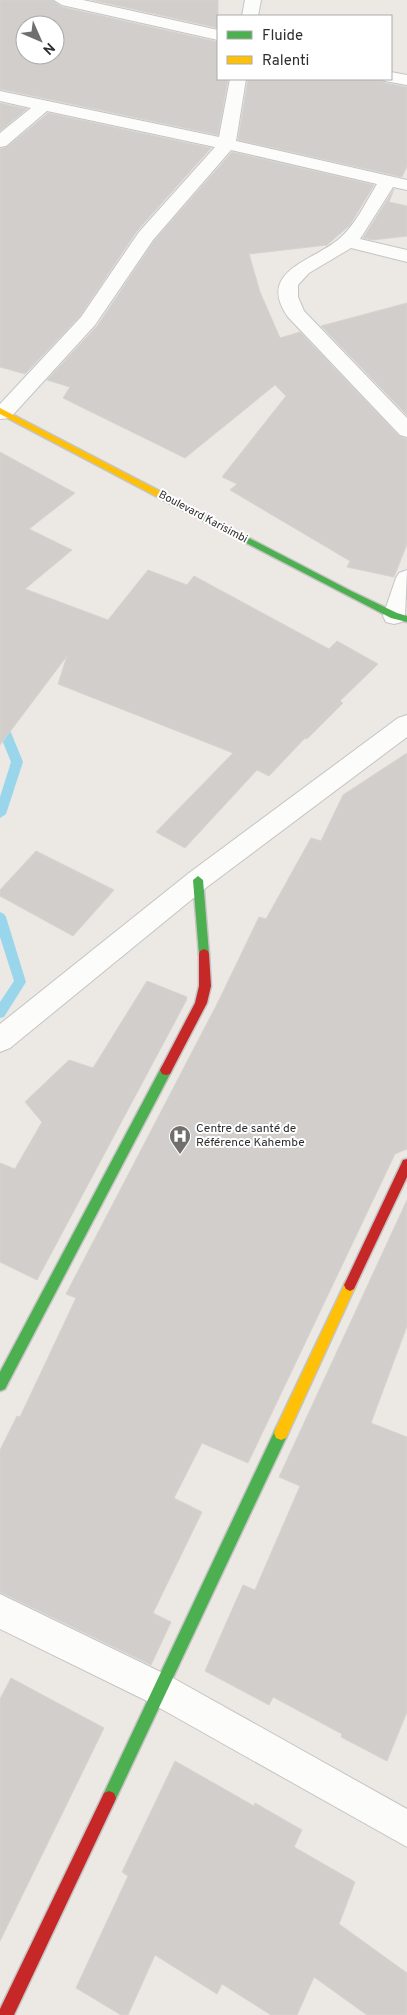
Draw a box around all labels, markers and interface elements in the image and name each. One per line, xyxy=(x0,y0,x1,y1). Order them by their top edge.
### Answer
north arrow xyxy=(15,15,65,65)
legend xyxy=(217,15,392,80)
text: Fluide xyxy=(262,27,303,46)
text: N xyxy=(39,39,58,58)
text: Ralenti xyxy=(262,52,309,71)
street label: Boulevard Karisimbi xyxy=(156,488,250,546)
place label: Centre de santé de Référence Kahembe xyxy=(196,1121,305,1151)
hospital icon: Centre de santé de Référence Kahembe xyxy=(168,1124,192,1155)

